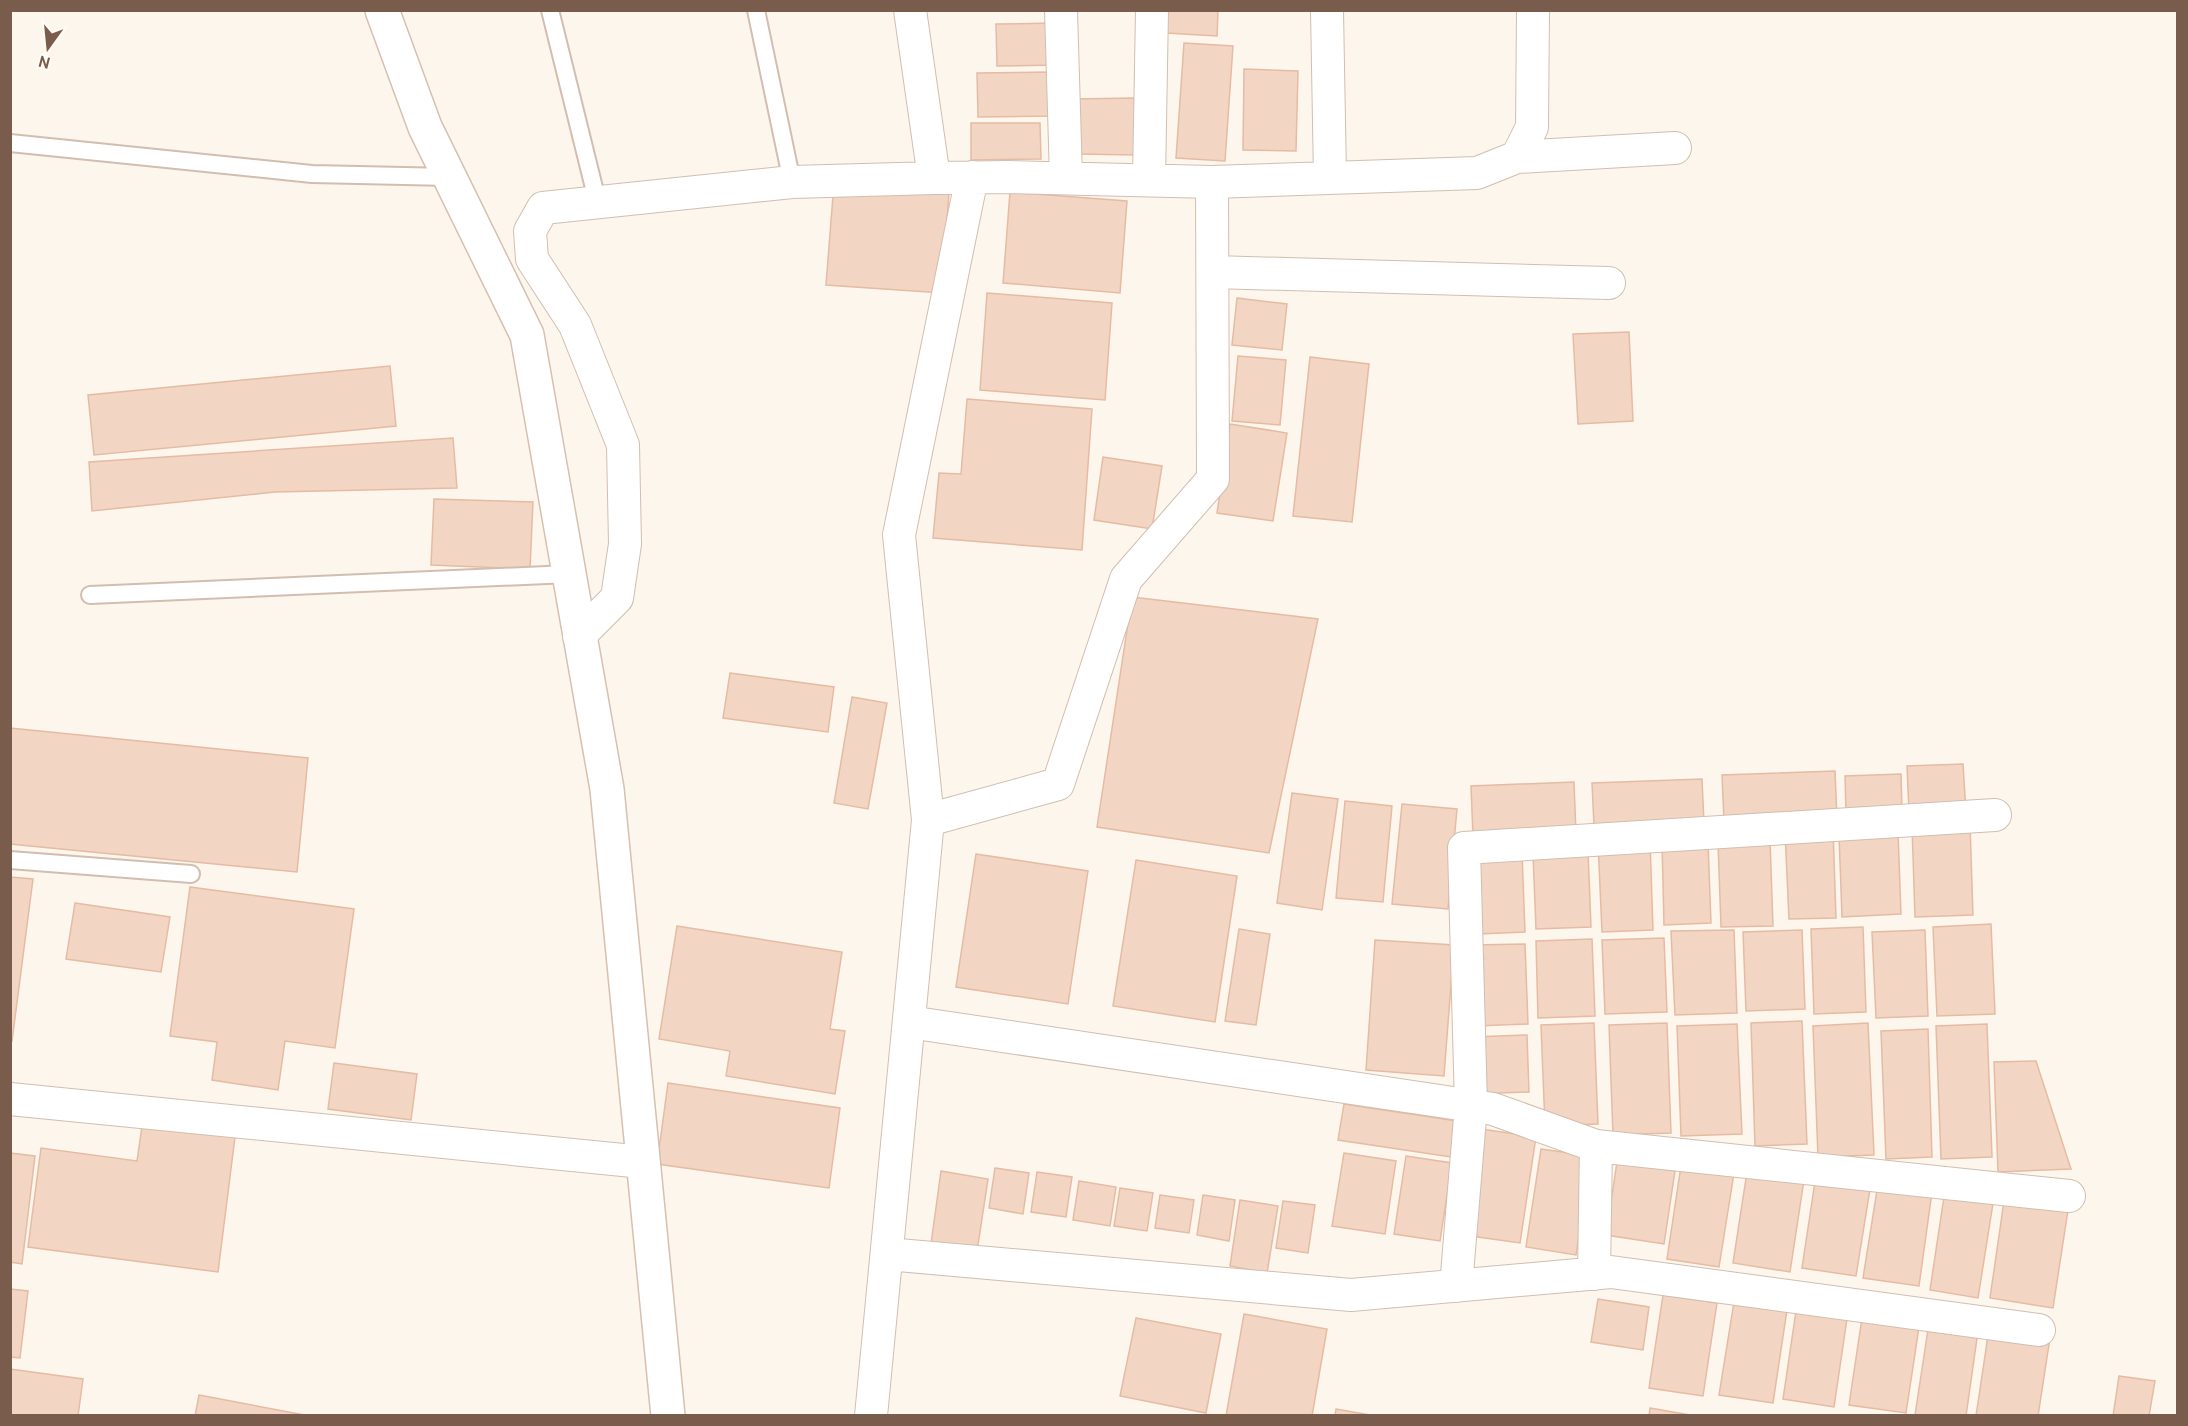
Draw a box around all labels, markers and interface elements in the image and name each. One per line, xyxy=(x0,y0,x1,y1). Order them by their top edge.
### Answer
north arrow xyxy=(18,18,78,78)
text: N xyxy=(36,51,52,73)

